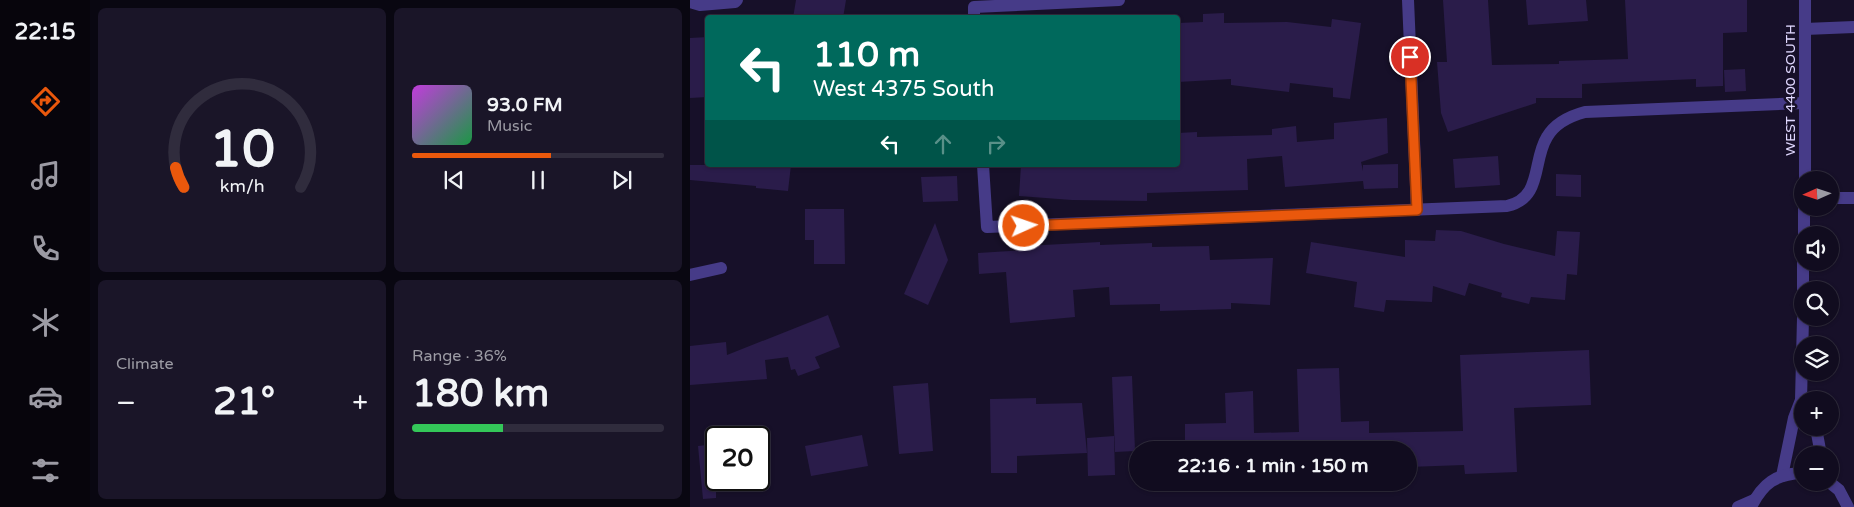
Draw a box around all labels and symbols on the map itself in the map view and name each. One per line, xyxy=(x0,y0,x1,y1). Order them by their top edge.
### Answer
street label: WEST 4400 SOUTH xyxy=(1782,24,1799,156)
pin xyxy=(1389,36,1431,78)
north arrow xyxy=(1794,171,1839,216)
position arrow xyxy=(997,199,1049,251)
speed limit sign: 20 xyxy=(705,426,770,491)

